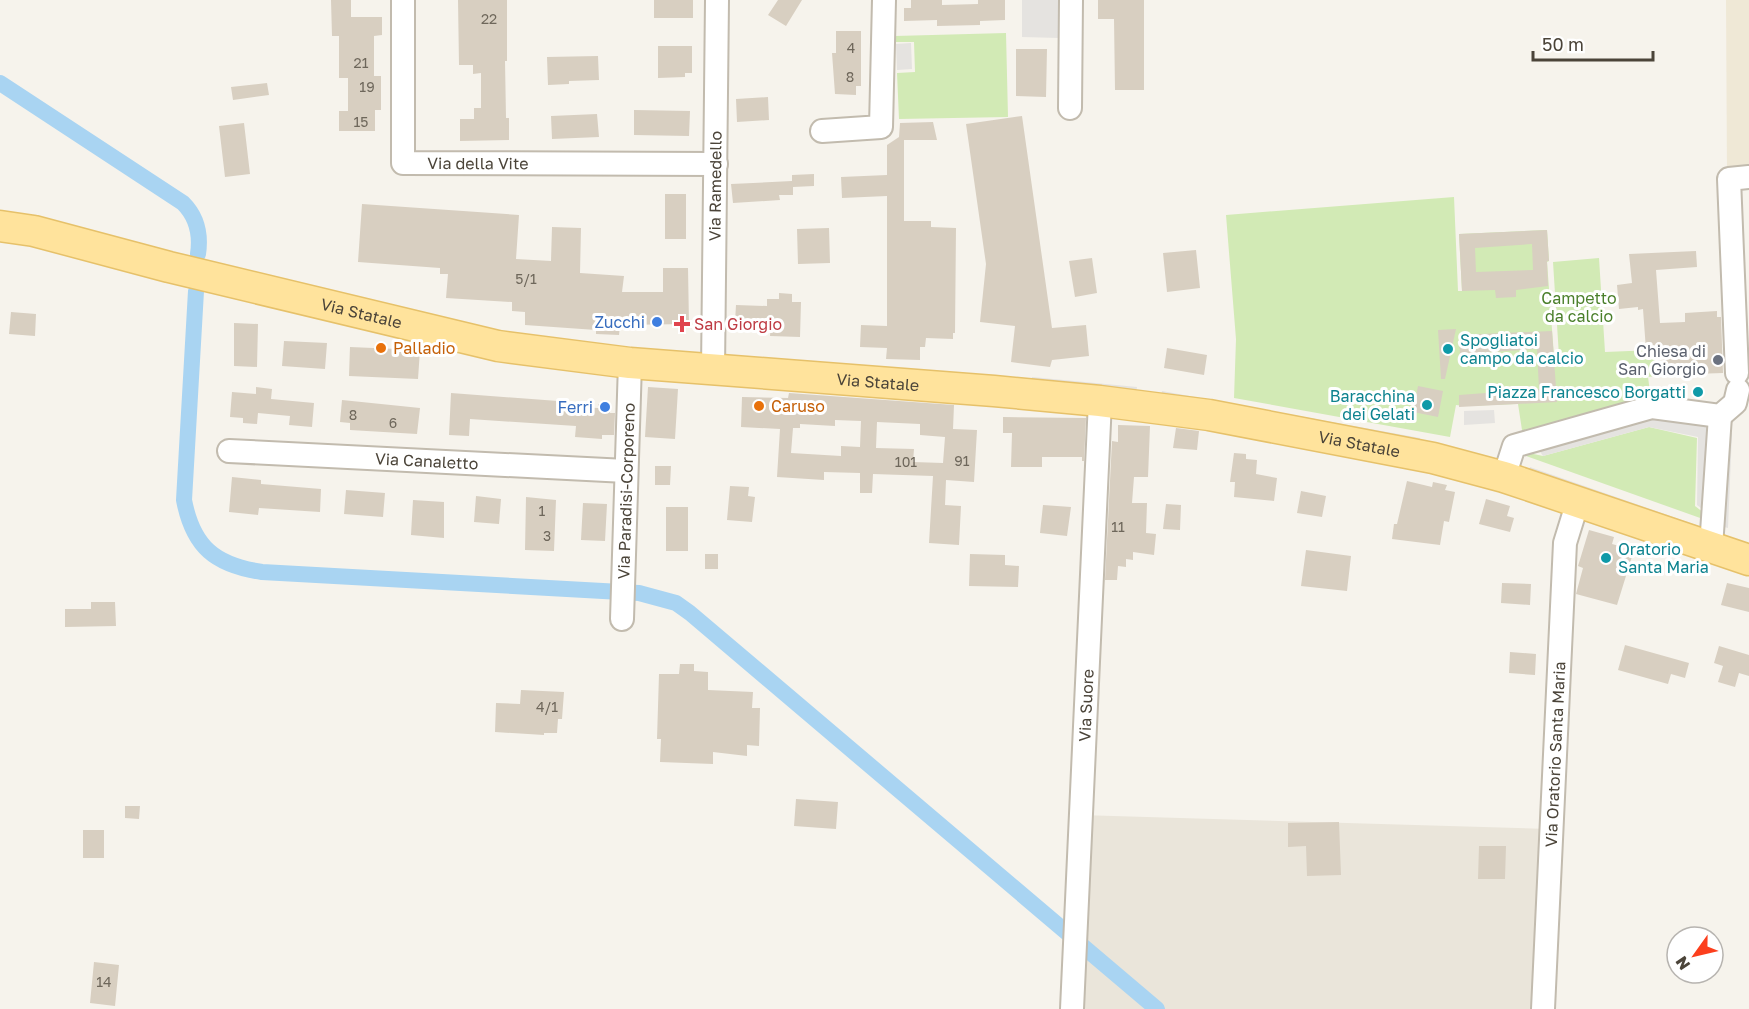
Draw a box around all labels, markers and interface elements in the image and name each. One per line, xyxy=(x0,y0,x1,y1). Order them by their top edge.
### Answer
house number: 22 xyxy=(481,10,497,27)
scale bar xyxy=(1533,24,1653,62)
text: 50 m xyxy=(1542,33,1584,55)
house number: 4 xyxy=(847,39,855,56)
house number: 21 xyxy=(354,54,369,71)
house number: 8 xyxy=(846,68,854,85)
house number: 19 xyxy=(359,78,375,95)
house number: 15 xyxy=(354,113,368,130)
street label: Via Ramedello xyxy=(704,131,726,241)
street label: Via della Vite xyxy=(427,153,529,173)
house number: 5/1 xyxy=(515,270,537,287)
park label: Campetto da calcio xyxy=(1541,288,1617,326)
street label: Via Statale xyxy=(319,294,404,333)
place label: Zucchi xyxy=(594,312,645,332)
place label: San Giorgio xyxy=(694,314,782,334)
marker: Zucchi xyxy=(650,315,664,329)
marker: San Giorgio xyxy=(675,317,689,331)
place label: Spogliatoi campo da calcio xyxy=(1460,330,1584,368)
place label: Palladio xyxy=(393,338,455,358)
marker: Palladio xyxy=(374,341,388,355)
place label: Chiesa di San Giorgio xyxy=(1618,341,1706,379)
marker: Spogliatoi campo da calcio xyxy=(1441,342,1455,356)
marker: Chiesa di San Giorgio xyxy=(1711,353,1725,367)
street label: Via Statale xyxy=(836,369,920,395)
place label: Piazza Francesco Borgatti xyxy=(1487,382,1686,402)
marker: Piazza Francesco Borgatti xyxy=(1691,385,1705,399)
place label: Baracchina dei Gelati xyxy=(1330,386,1415,424)
place label: Caruso xyxy=(771,396,825,416)
place label: Ferri xyxy=(558,397,593,417)
marker: Baracchina dei Gelati xyxy=(1420,398,1434,412)
marker: Caruso xyxy=(752,399,766,413)
marker: Ferri xyxy=(598,400,612,414)
street label: Via Paradisi-Corporeno xyxy=(613,402,639,580)
house number: 8 xyxy=(349,406,357,423)
house number: 6 xyxy=(389,414,397,431)
street label: Via Statale xyxy=(1317,426,1402,461)
street label: Via Canaletto xyxy=(375,448,479,474)
house number: 91 xyxy=(954,452,970,469)
house number: 101 xyxy=(895,453,917,470)
house number: 1 xyxy=(539,502,546,519)
house number: 11 xyxy=(1111,518,1125,535)
house number: 3 xyxy=(543,527,551,544)
place label: Oratorio Santa Maria xyxy=(1618,539,1709,577)
marker: Oratorio Santa Maria xyxy=(1599,551,1613,565)
street label: Via Oratorio Santa Maria xyxy=(1541,661,1569,848)
street label: Via Suore xyxy=(1074,668,1098,742)
house number: 4/1 xyxy=(536,698,558,715)
north arrow xyxy=(1665,925,1725,985)
text: N xyxy=(1671,953,1694,974)
house number: 14 xyxy=(96,973,112,990)

